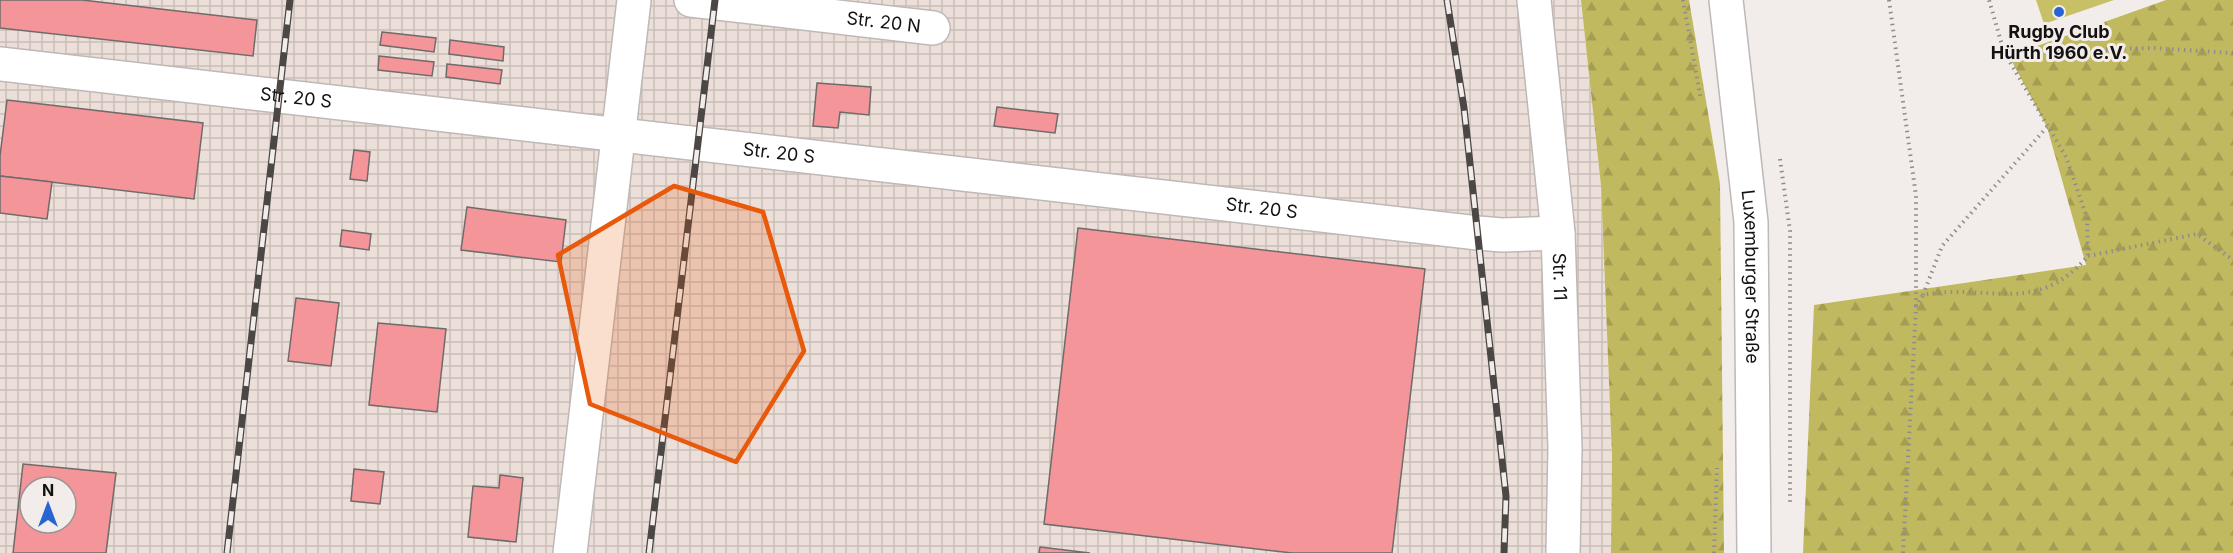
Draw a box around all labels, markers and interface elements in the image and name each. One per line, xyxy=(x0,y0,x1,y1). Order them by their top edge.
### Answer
marker: Rugby Club Hürth 1960 e.V. xyxy=(2052,5,2066,19)
street label: Str. 20 N xyxy=(846,7,922,37)
place label: Rugby Club Hürth 1960 e.V. xyxy=(1991,21,2127,63)
street label: Str. 20 S xyxy=(259,83,333,112)
street label: Str. 20 S xyxy=(742,138,816,167)
street label: Luxemburger Straße xyxy=(1737,189,1763,364)
street label: Str. 20 S xyxy=(1225,193,1299,222)
street label: Str. 11 xyxy=(1549,252,1571,301)
north arrow xyxy=(18,475,78,535)
text: N xyxy=(42,480,54,500)

